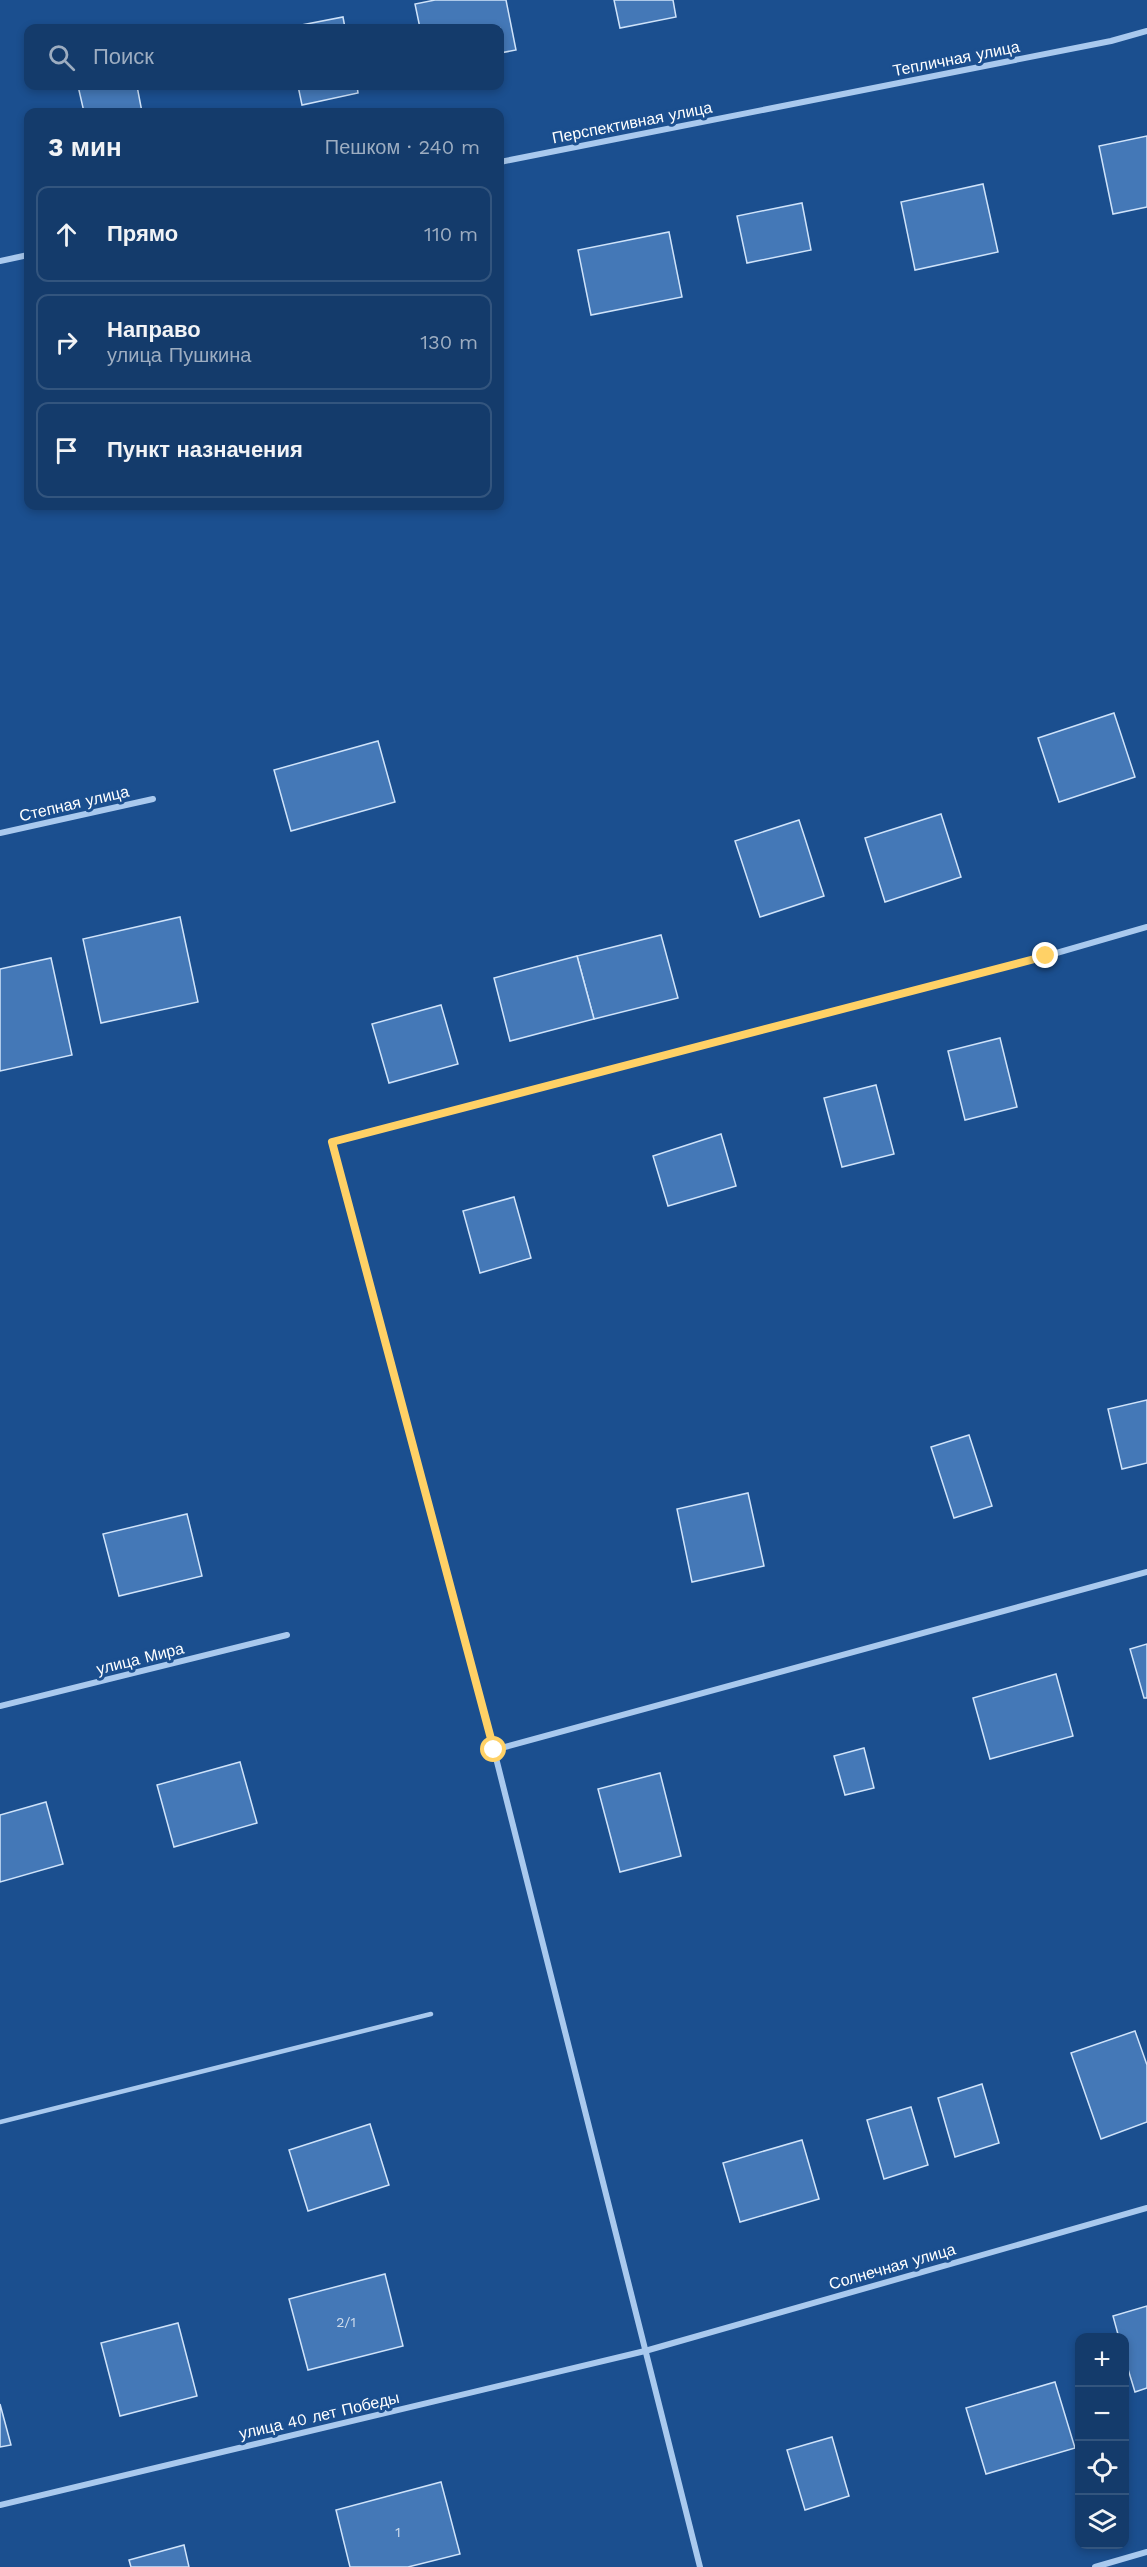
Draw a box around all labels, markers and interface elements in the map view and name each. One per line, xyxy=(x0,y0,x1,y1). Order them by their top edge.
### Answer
search box xyxy=(24,24,504,90)
street label: Тепличная улица xyxy=(891,37,1021,80)
icon: search xyxy=(45,41,78,74)
text: Поиск xyxy=(93,44,154,69)
street label: Перспективная улица xyxy=(550,98,714,147)
text: 3 мин xyxy=(48,132,122,162)
text: Пешком · 240 m xyxy=(325,135,480,159)
icon: ahead xyxy=(50,218,83,251)
text: Прямо xyxy=(107,221,178,246)
text: 110 m xyxy=(424,222,478,246)
text: Направо xyxy=(107,317,201,342)
icon: right xyxy=(50,326,83,359)
text: 130 m xyxy=(420,330,478,354)
text: улица Пушкина xyxy=(107,343,251,367)
icon: arrive xyxy=(50,434,83,467)
text: Пункт назначения xyxy=(107,437,303,462)
street label: Степная улица xyxy=(17,782,131,825)
route end xyxy=(1032,942,1058,968)
street label: улица Мира xyxy=(94,1638,186,1679)
route start xyxy=(480,1736,506,1762)
street label: Солнечная улица xyxy=(827,2239,958,2294)
house number: 2/1 xyxy=(336,2314,356,2330)
map controls xyxy=(1075,2333,1129,2549)
button: + xyxy=(1075,2333,1129,2387)
button: − xyxy=(1075,2387,1129,2441)
street label: улица 40 лет Победы xyxy=(237,2388,401,2443)
button: locate xyxy=(1075,2441,1129,2495)
button: layers xyxy=(1075,2495,1129,2549)
house number: 1 xyxy=(395,2524,401,2540)

